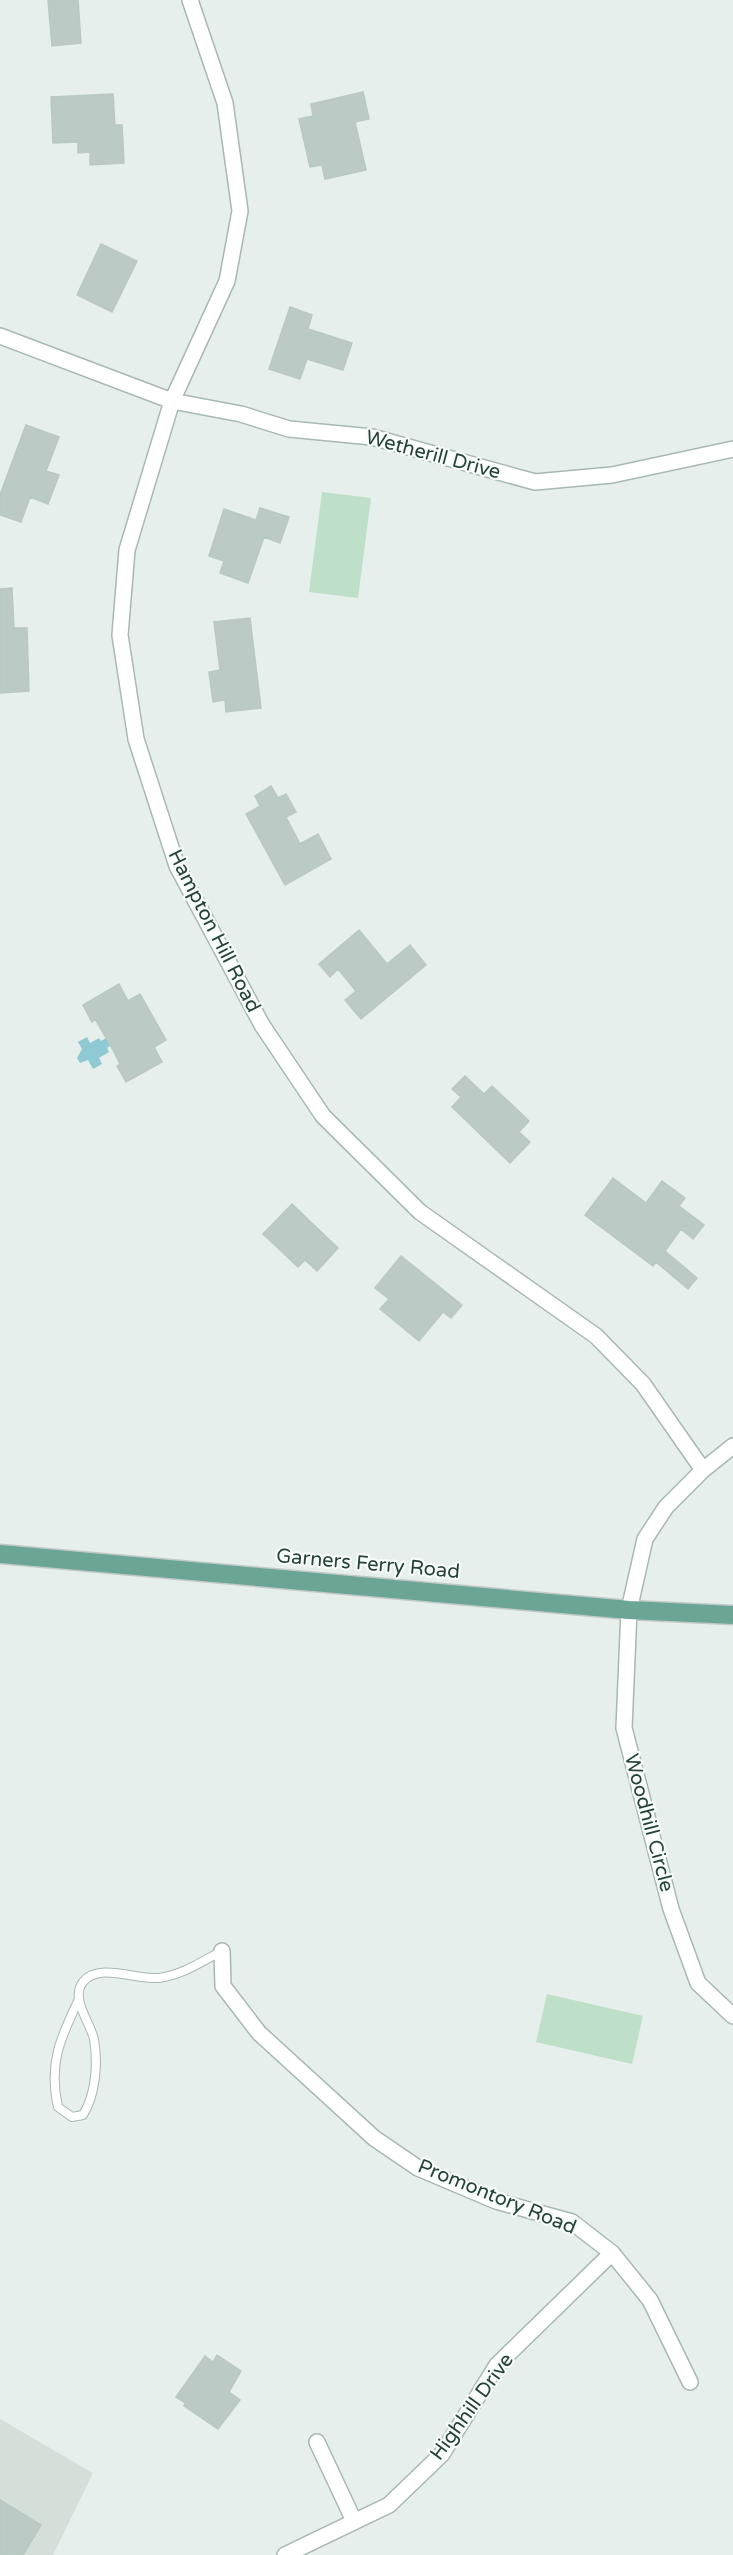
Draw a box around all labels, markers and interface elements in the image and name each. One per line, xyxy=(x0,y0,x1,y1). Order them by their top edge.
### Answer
street label: Wetherill Drive xyxy=(363,425,503,485)
street label: Hampton Hill Road xyxy=(163,846,265,1016)
street label: Garners Ferry Road xyxy=(275,1544,461,1584)
street label: Woodhill Circle xyxy=(619,1751,679,1895)
street label: Promontory Road xyxy=(414,2154,580,2240)
street label: Highhill Drive xyxy=(425,2349,519,2465)

